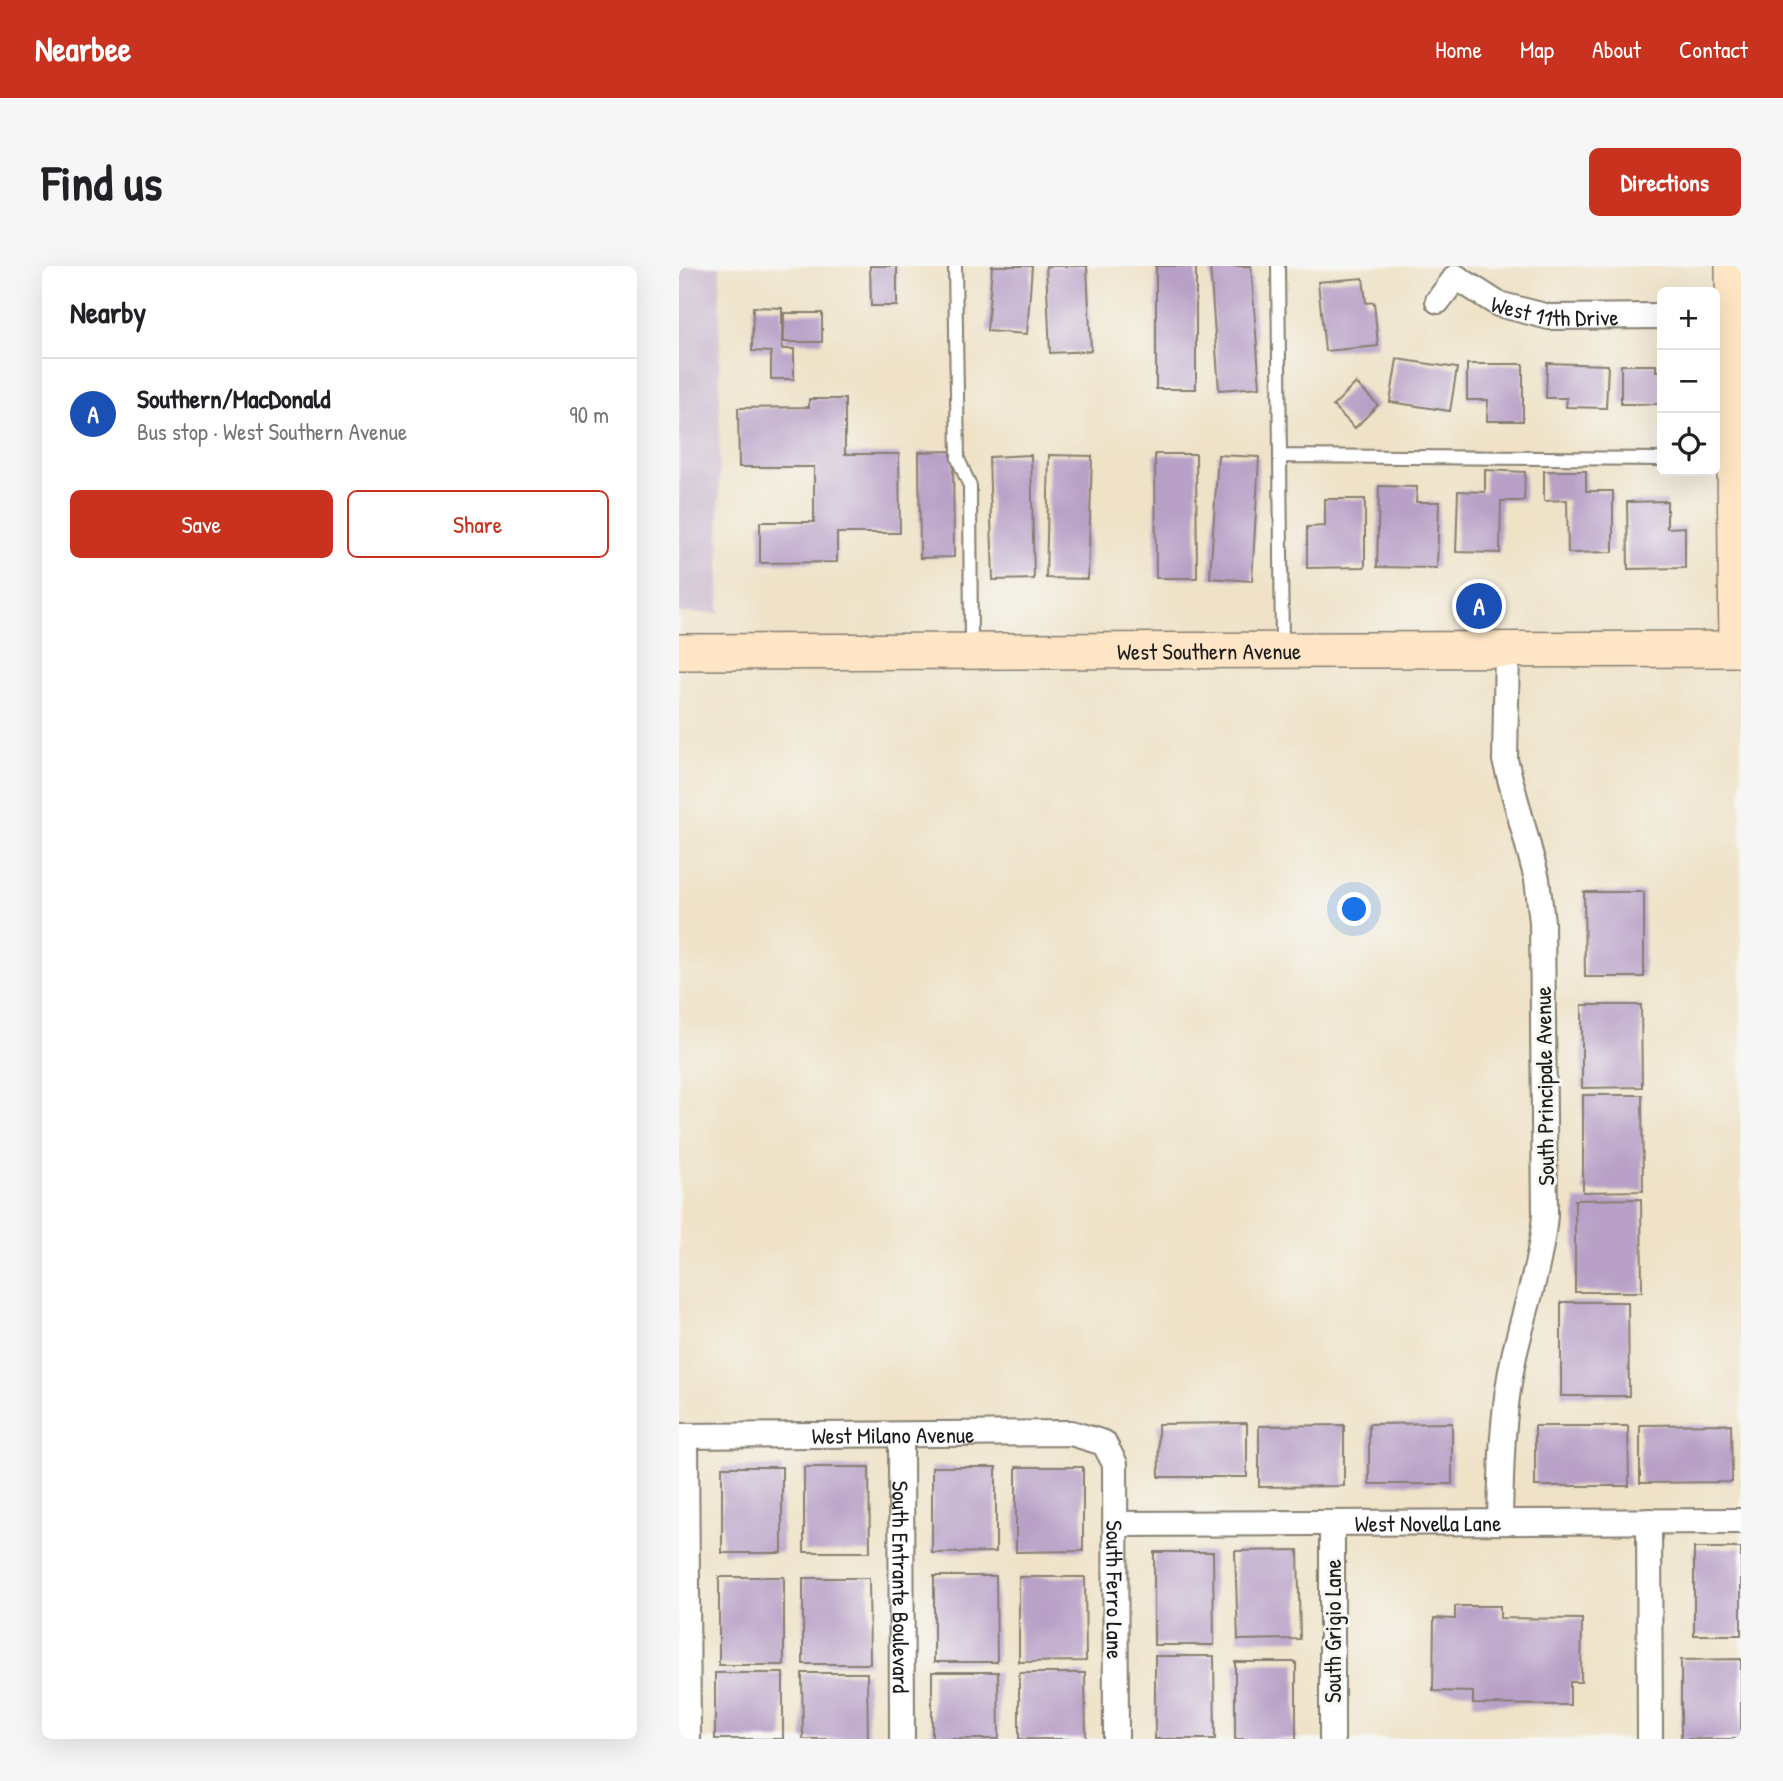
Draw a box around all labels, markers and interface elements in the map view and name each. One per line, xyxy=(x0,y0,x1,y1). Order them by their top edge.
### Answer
text: Nearbee xyxy=(35,27,131,71)
text: Home xyxy=(1435,33,1482,65)
text: Map xyxy=(1520,33,1554,65)
text: About xyxy=(1592,33,1641,65)
text: Contact xyxy=(1679,33,1748,65)
button: Directions xyxy=(1589,148,1741,216)
text: Find us xyxy=(42,149,162,215)
street label: West 11th Drive xyxy=(1488,287,1619,333)
map controls xyxy=(1657,287,1720,476)
button: + xyxy=(1657,287,1720,350)
text: Nearby xyxy=(70,292,146,332)
button: − xyxy=(1657,350,1720,413)
text: Southern/MacDonald xyxy=(137,381,330,416)
text: A xyxy=(87,399,99,430)
text: 90 m xyxy=(569,399,609,430)
button: locate xyxy=(1657,413,1720,476)
text: Bus stop · West Southern Avenue xyxy=(137,416,407,447)
button: Save xyxy=(70,490,333,558)
button: Share xyxy=(347,490,609,558)
pin: A xyxy=(1456,580,1502,632)
street label: West Southern Avenue xyxy=(1117,635,1301,666)
your location xyxy=(1337,892,1371,926)
street label: South Principale Avenue xyxy=(1527,986,1561,1186)
street label: West Milano Avenue xyxy=(812,1418,974,1450)
street label: South Entrante Boulevard xyxy=(886,1481,917,1693)
street label: West Novella Lane xyxy=(1355,1507,1501,1538)
street label: South Ferro Lane xyxy=(1100,1520,1131,1659)
street label: South Grigio Lane xyxy=(1317,1559,1348,1703)

